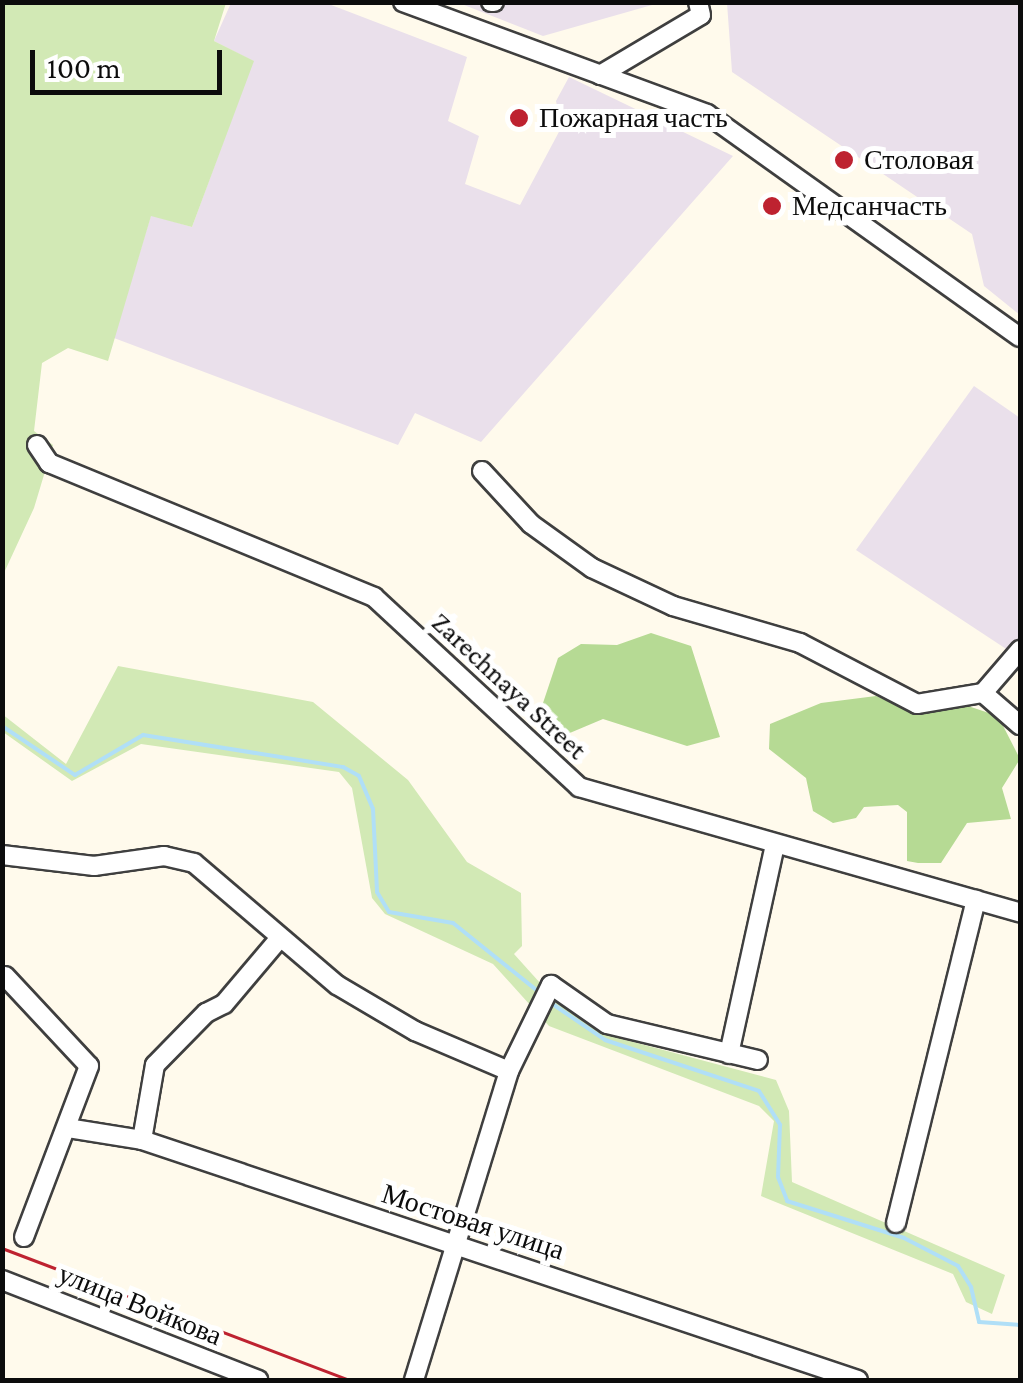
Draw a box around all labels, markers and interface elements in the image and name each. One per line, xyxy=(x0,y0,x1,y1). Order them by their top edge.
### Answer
scale bar xyxy=(35,30,228,92)
text: 100 m xyxy=(47,51,121,84)
place label: Пожарная часть xyxy=(539,101,728,135)
marker: Пожарная часть xyxy=(508,107,530,129)
place label: Столовая xyxy=(864,143,974,177)
marker: Столовая xyxy=(833,149,855,171)
place label: Медсанчасть xyxy=(792,189,947,223)
marker: Медсанчасть xyxy=(761,195,783,217)
street label: Zarechnaya Street xyxy=(424,605,594,767)
street label: Мостовая улица xyxy=(378,1177,568,1267)
street label: улица Войкова xyxy=(53,1257,227,1353)

